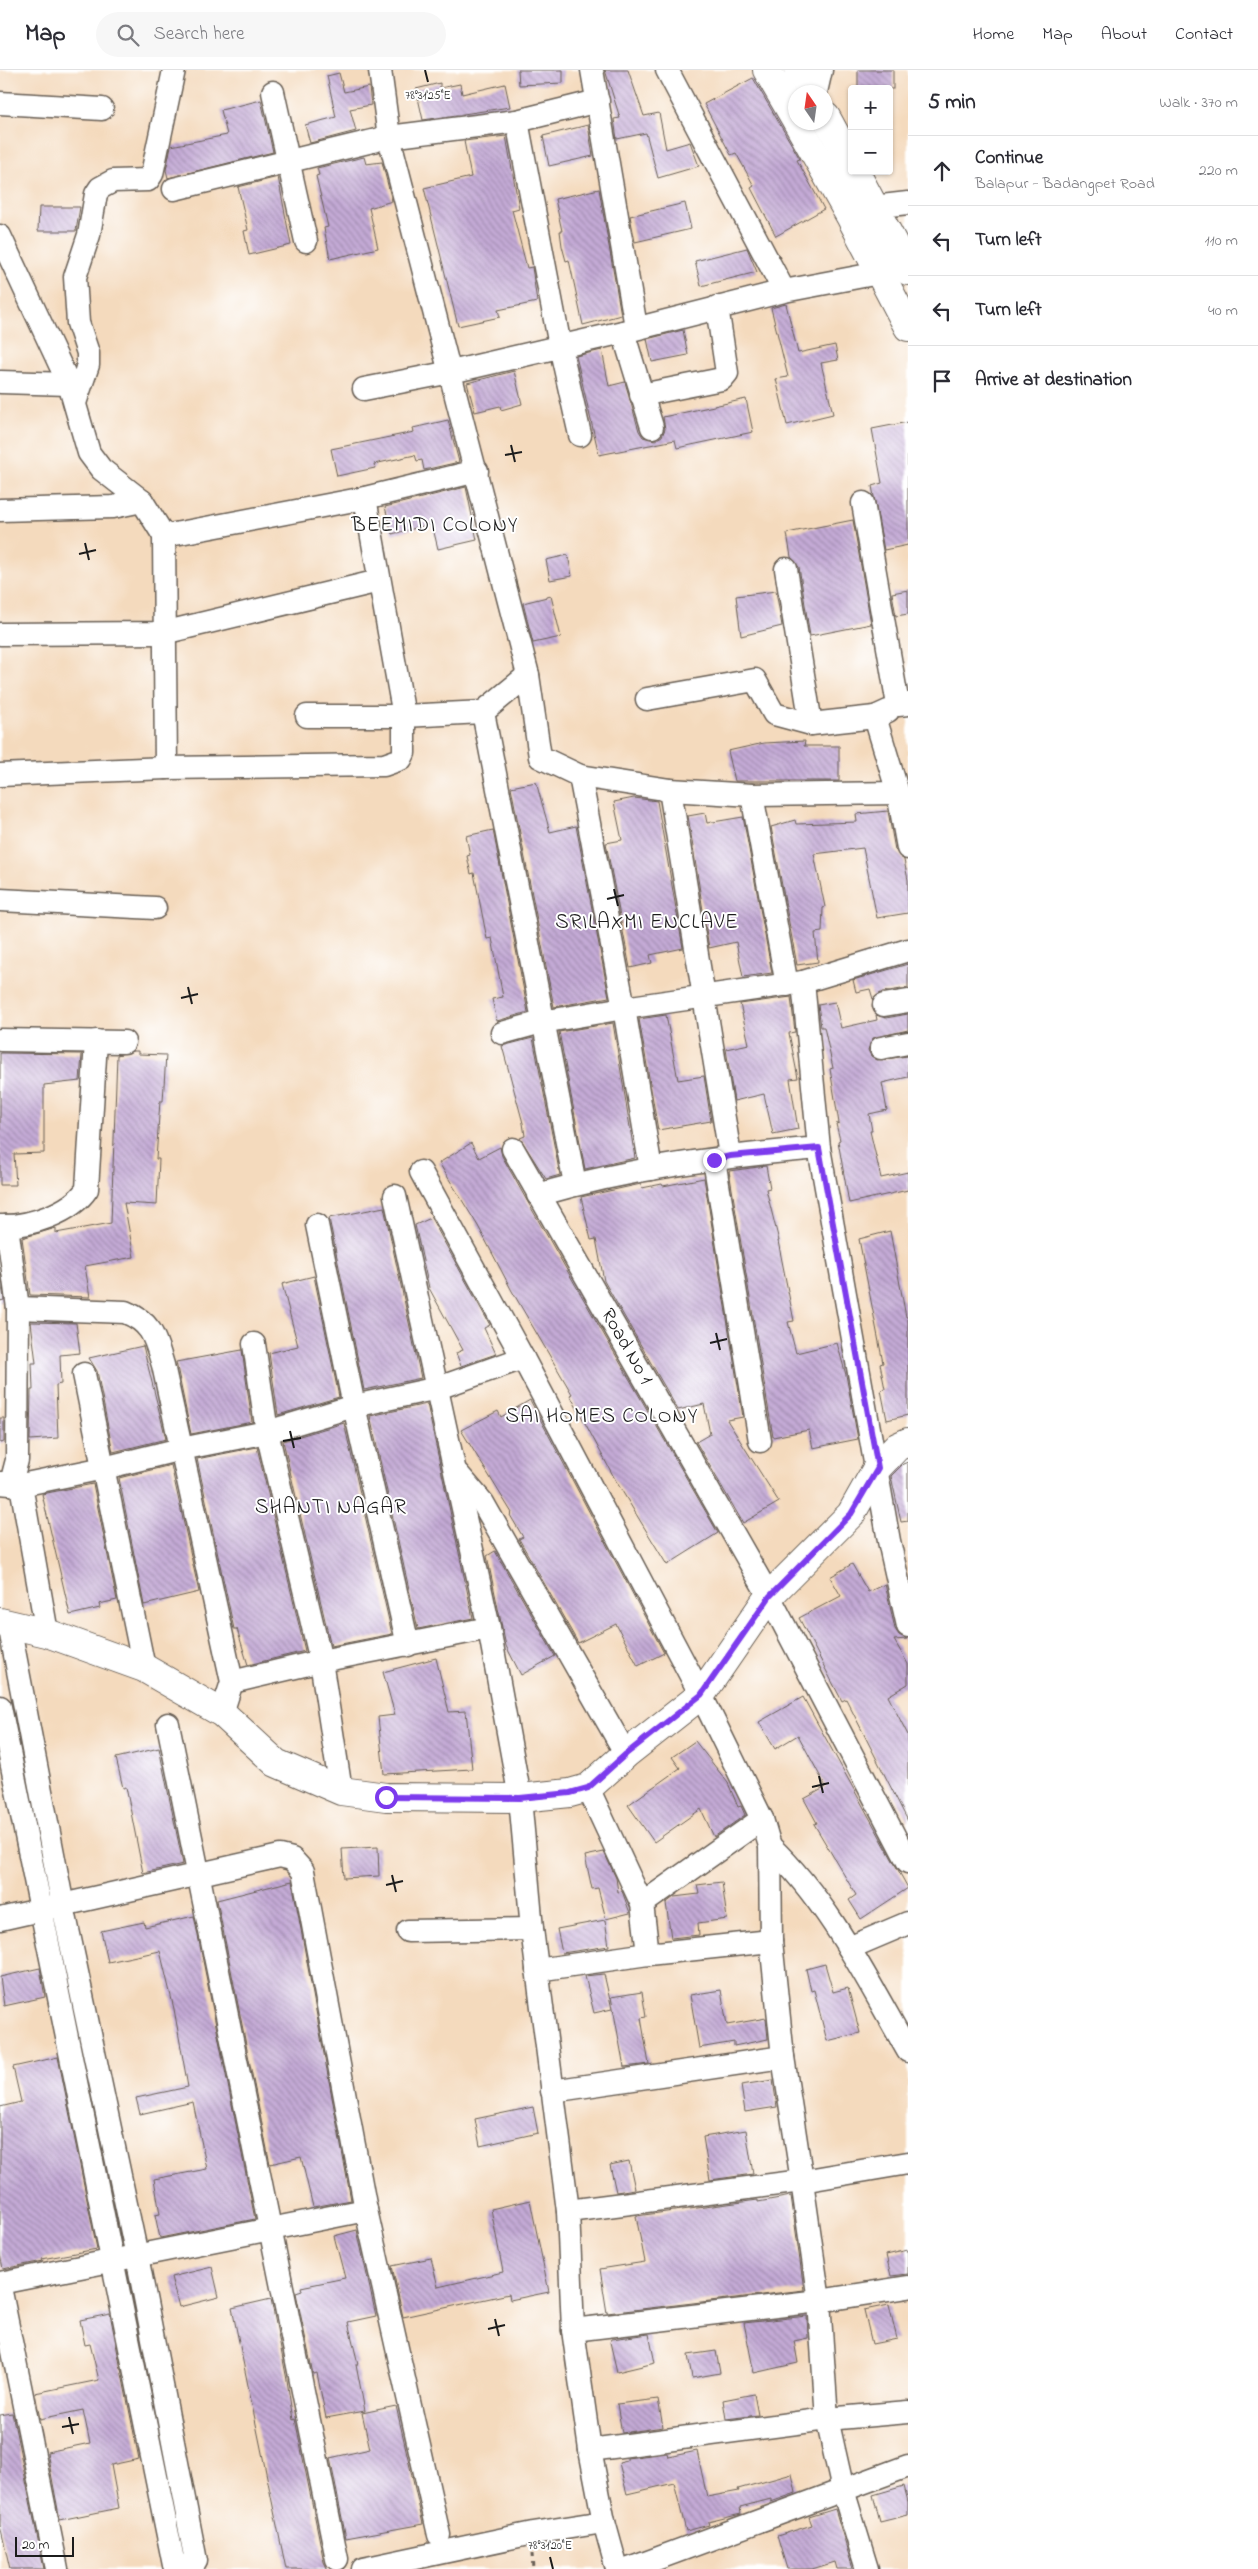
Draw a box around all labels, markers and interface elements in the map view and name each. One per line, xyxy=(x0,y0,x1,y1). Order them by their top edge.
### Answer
search box xyxy=(96,12,446,57)
text: Map xyxy=(25,17,66,52)
icon: search xyxy=(114,21,142,49)
text: Search here xyxy=(154,21,245,48)
text: Home xyxy=(973,22,1014,48)
text: Map xyxy=(1042,22,1073,48)
text: About xyxy=(1101,22,1147,48)
text: Contact xyxy=(1175,22,1233,48)
north arrow xyxy=(788,85,833,130)
map controls xyxy=(848,85,893,175)
button: + xyxy=(848,85,893,130)
text: 78°31'25"E xyxy=(405,87,451,105)
text: 5 min xyxy=(928,88,976,118)
text: Walk · 370 m xyxy=(1159,91,1238,115)
button: − xyxy=(848,130,893,175)
text: Continue xyxy=(975,145,1043,172)
icon: ahead xyxy=(928,157,956,185)
text: 220 m xyxy=(1199,159,1238,183)
text: Balapur - Badangpet Road xyxy=(975,172,1155,196)
icon: left xyxy=(928,227,956,255)
text: Turn left xyxy=(975,227,1042,254)
text: 110 m xyxy=(1204,229,1238,253)
icon: left xyxy=(928,297,956,325)
text: Turn left xyxy=(975,297,1042,324)
text: 40 m xyxy=(1208,299,1238,323)
icon: arrive xyxy=(928,367,956,395)
text: Arrive at destination xyxy=(975,367,1132,394)
district label: BEEMIDI COLONY xyxy=(351,511,518,541)
district label: SRILAXMI ENCLAVE xyxy=(555,908,739,938)
route end xyxy=(703,1149,726,1172)
street label: Road No 1 xyxy=(593,1303,659,1391)
district label: SAI HOMES COLONY xyxy=(506,1402,698,1432)
district label: SHANTI NAGAR xyxy=(255,1493,407,1523)
route start xyxy=(375,1786,398,1809)
scale bar xyxy=(15,2534,74,2557)
text: 20 m xyxy=(22,2535,49,2556)
text: 78°31'20"E xyxy=(528,2537,572,2555)

